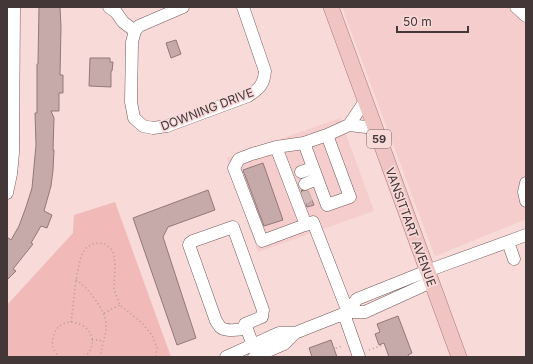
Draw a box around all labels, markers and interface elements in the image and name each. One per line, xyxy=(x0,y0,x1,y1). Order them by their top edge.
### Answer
scale bar xyxy=(397,8,468,34)
text: 50 m xyxy=(403,14,432,29)
street label: DOWNING DRIVE xyxy=(158,84,256,134)
road number: 59 xyxy=(367,130,391,148)
street label: VANSITTART AVENUE xyxy=(383,165,439,289)

